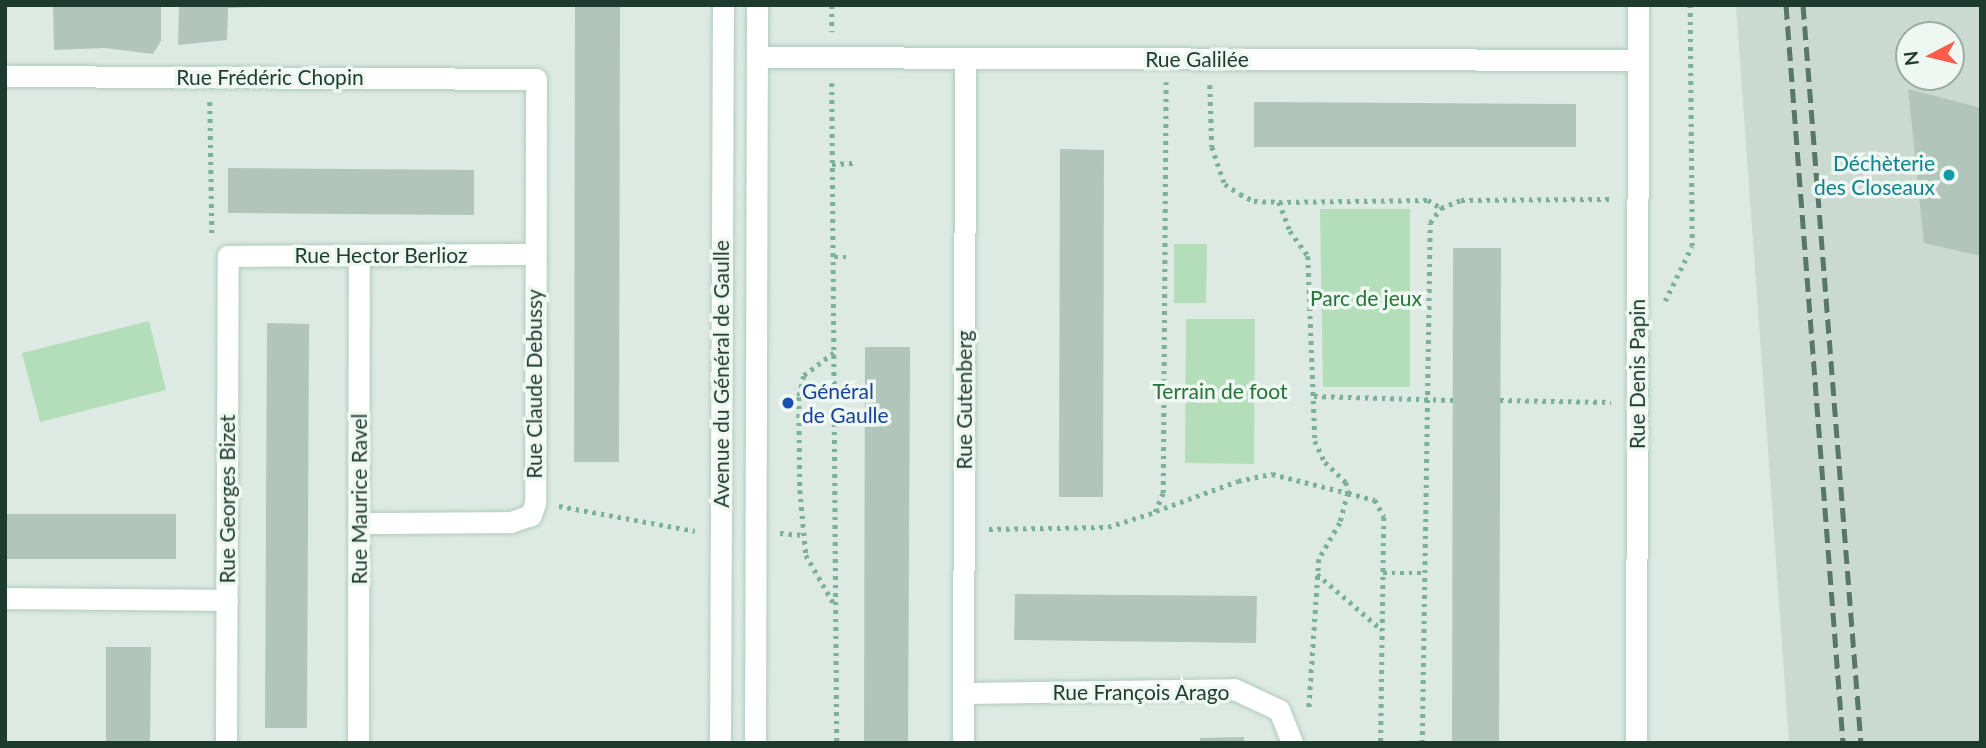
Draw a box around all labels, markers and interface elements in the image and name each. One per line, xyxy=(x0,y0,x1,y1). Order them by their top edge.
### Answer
north arrow xyxy=(1895,21,1965,91)
street label: Rue Galilée xyxy=(1145,46,1249,72)
text: N xyxy=(1898,50,1923,67)
street label: Rue Frédéric Chopin xyxy=(176,64,364,90)
place label: Déchèterie des Closeaux xyxy=(1814,150,1935,200)
marker: Déchèterie des Closeaux xyxy=(1941,167,1957,183)
street label: Avenue du Général de Gaulle xyxy=(708,240,734,508)
street label: Rue Hector Berlioz xyxy=(294,242,468,268)
park label: Parc de jeux xyxy=(1310,285,1422,311)
street label: Rue Claude Debussy xyxy=(521,289,547,479)
street label: Rue Denis Papin xyxy=(1624,299,1650,449)
street label: Rue Gutenberg xyxy=(951,330,977,470)
place label: Général de Gaulle xyxy=(802,378,889,428)
park label: Terrain de foot xyxy=(1152,378,1288,404)
marker: Général de Gaulle xyxy=(780,395,796,411)
street label: Rue Maurice Ravel xyxy=(346,413,372,585)
street label: Rue Georges Bizet xyxy=(214,414,240,584)
street label: Rue François Arago xyxy=(1052,679,1230,705)

